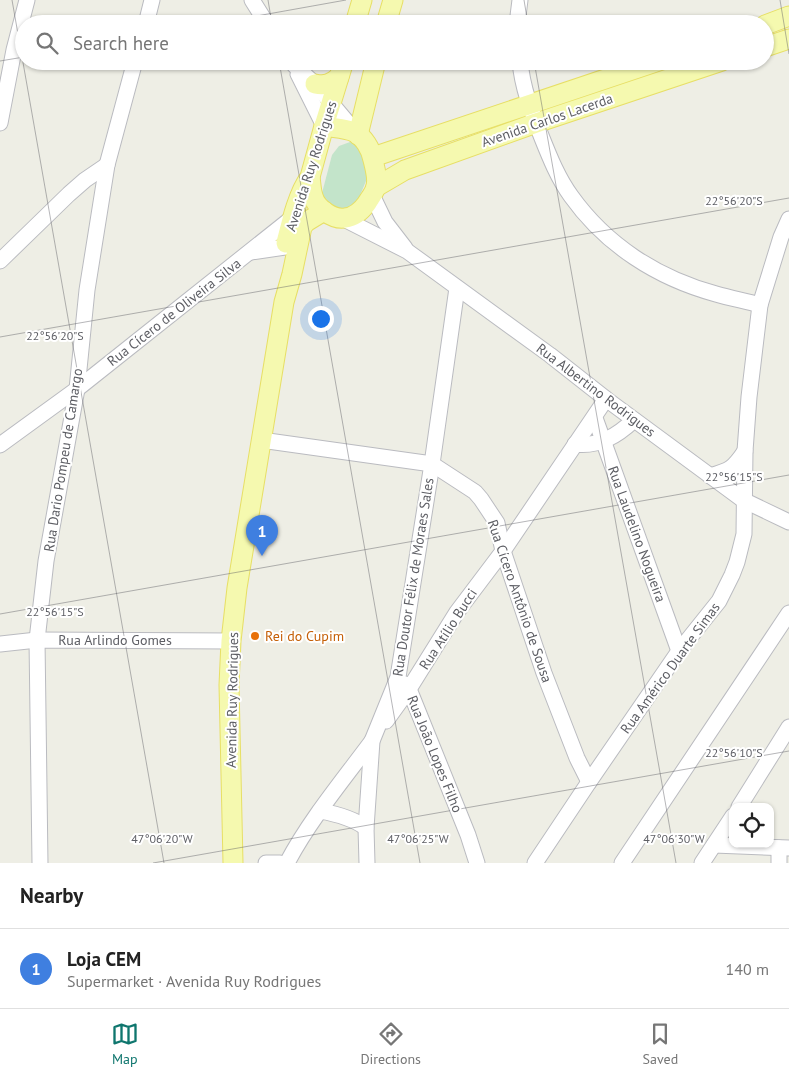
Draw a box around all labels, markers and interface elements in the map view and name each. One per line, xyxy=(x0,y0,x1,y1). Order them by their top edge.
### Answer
search box xyxy=(15,15,774,70)
icon: search xyxy=(33,29,61,57)
text: Search here xyxy=(73,31,169,55)
street label: Avenida Carlos Lacerda xyxy=(479,89,615,151)
street label: Avenida Ruy Rodrigues xyxy=(281,99,341,233)
text: 22°56'20"S xyxy=(705,193,763,208)
street label: Rua Cícero de Oliveira Silva xyxy=(103,254,245,370)
your location xyxy=(308,306,334,332)
text: 22°56'20"S xyxy=(26,328,84,343)
street label: Rua Albertino Rodrigues xyxy=(533,339,659,441)
street label: Rua Dario Pompeu de Camargo xyxy=(40,367,86,553)
street label: Rua Laudelino Nogueira xyxy=(604,463,670,605)
text: 22°56'15"S xyxy=(705,469,763,484)
street label: Rua Doutor Félix de Moraes Sales xyxy=(388,476,438,678)
pin: 1 xyxy=(246,515,278,556)
street label: Rua Cícero Antônio de Sousa xyxy=(484,517,556,685)
street label: Rua Atílio Bucci xyxy=(415,585,481,673)
street label: Rua Américo Duarte Simas xyxy=(616,599,724,737)
text: 22°56'15"S xyxy=(26,604,84,619)
place label: Rei do Cupim xyxy=(265,627,344,645)
marker: Rei do Cupim xyxy=(249,630,261,642)
street label: Rua Arlindo Gomes xyxy=(58,631,172,649)
street label: Avenida Ruy Rodrigues xyxy=(222,632,242,768)
street label: Rua João Lopes Filho xyxy=(403,693,467,815)
text: 22°56'10"S xyxy=(705,745,763,760)
map controls xyxy=(729,803,774,848)
button: locate xyxy=(729,803,774,848)
text: 47°06'20"W xyxy=(131,831,193,846)
text: 47°06'25"W xyxy=(387,831,449,846)
text: 47°06'30"W xyxy=(643,831,705,846)
text: Nearby xyxy=(20,882,83,909)
text: Loja CEM xyxy=(67,947,141,971)
text: 1 xyxy=(31,959,41,979)
text: 140 m xyxy=(726,959,769,979)
text: Supermarket · Avenida Ruy Rodrigues xyxy=(67,971,321,991)
tab: Map xyxy=(111,1020,139,1068)
tab: Directions xyxy=(360,1020,421,1068)
tab: Saved xyxy=(643,1020,678,1068)

